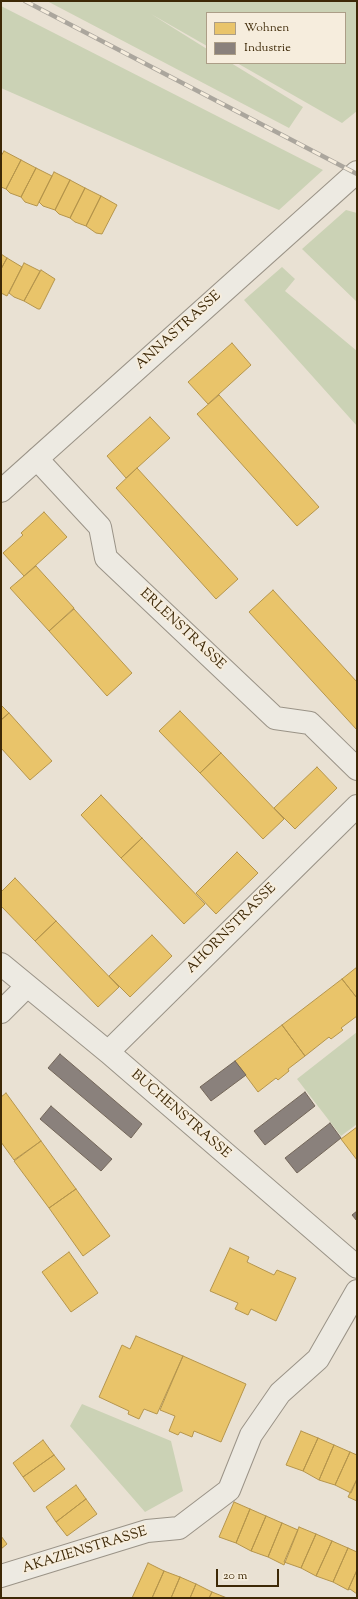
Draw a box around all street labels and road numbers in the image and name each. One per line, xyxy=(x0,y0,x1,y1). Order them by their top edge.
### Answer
street label: ANNASTRASSE xyxy=(133,288,225,374)
street label: ERLENSTRASSE xyxy=(136,586,228,674)
street label: AHORNSTRASSE xyxy=(184,881,280,977)
street label: BUCHENSTRASSE xyxy=(127,1067,233,1163)
street label: AKAZIENSTRASSE xyxy=(21,1524,149,1578)

